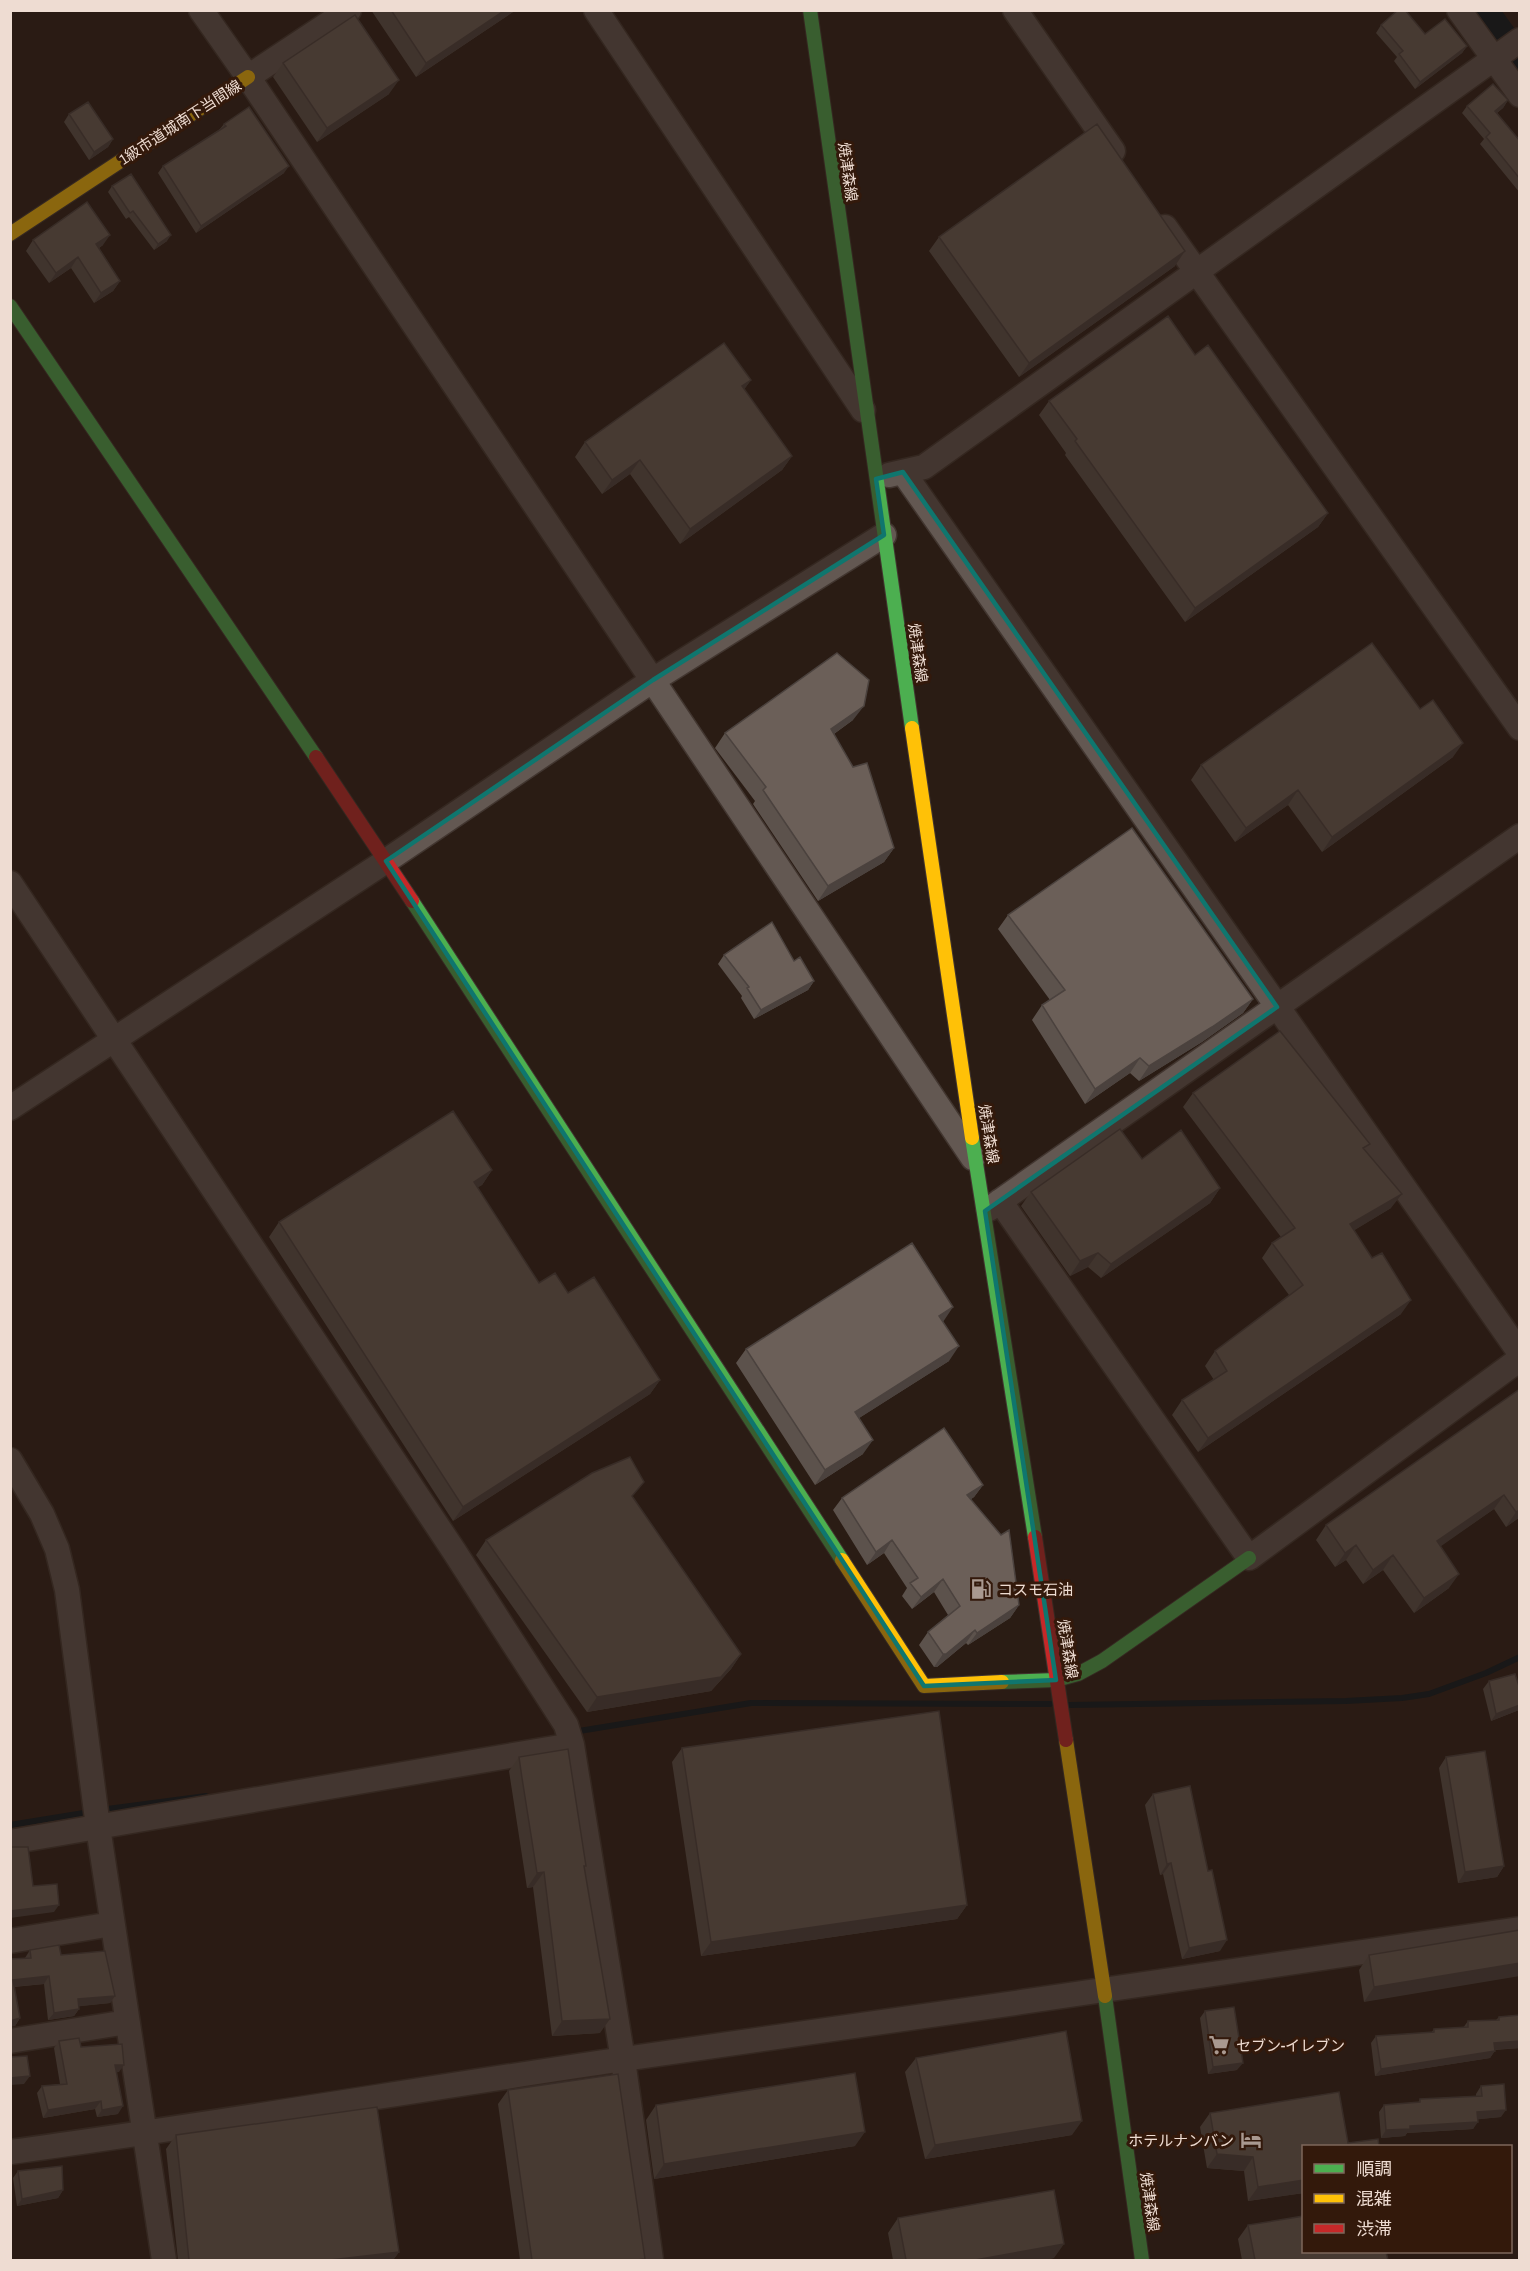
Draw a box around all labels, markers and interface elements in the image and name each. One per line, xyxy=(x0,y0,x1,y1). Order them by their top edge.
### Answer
street label: 1級市道城南下当間線 xyxy=(115,75,245,169)
street label: 焼津森線 xyxy=(833,141,863,203)
street label: 焼津森線 xyxy=(903,622,933,684)
street label: 焼津森線 xyxy=(974,1103,1004,1165)
fuel station icon: コスモ石油 xyxy=(969,1577,993,1601)
place label: コスモ石油 xyxy=(998,1579,1073,1600)
street label: 焼津森線 xyxy=(1053,1618,1083,1680)
supermarket icon: セブン-イレブン xyxy=(1207,2033,1231,2057)
place label: セブン-イレブン xyxy=(1236,2035,1345,2056)
hotel icon: ホテルナンバン xyxy=(1239,2128,1263,2152)
place label: ホテルナンバン xyxy=(1128,2130,1234,2151)
legend xyxy=(1302,2145,1512,2253)
text: 順調 xyxy=(1356,2156,1392,2181)
street label: 焼津森線 xyxy=(1135,2171,1165,2233)
text: 混雑 xyxy=(1356,2186,1392,2211)
text: 渋滞 xyxy=(1356,2216,1392,2241)

